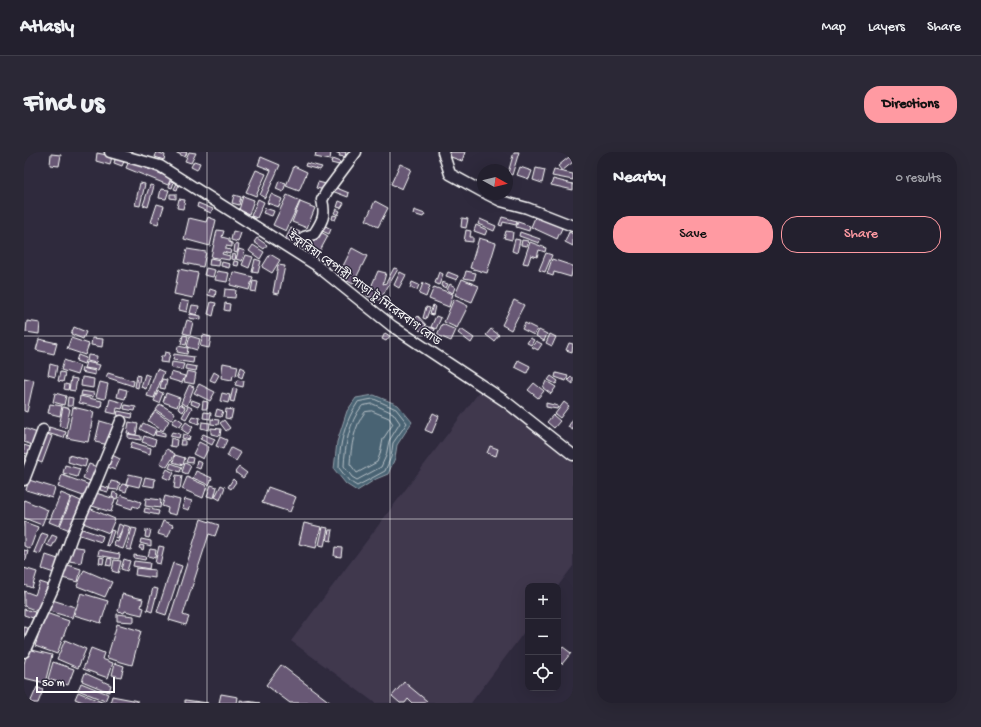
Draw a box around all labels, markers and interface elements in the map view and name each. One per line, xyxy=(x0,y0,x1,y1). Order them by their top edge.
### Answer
text: Atlasly xyxy=(20,16,74,39)
text: Map xyxy=(822,19,846,36)
text: Layers xyxy=(868,19,905,36)
text: Share xyxy=(927,19,961,36)
button: Directions xyxy=(864,86,957,123)
text: Find us xyxy=(24,88,104,121)
north arrow xyxy=(477,164,513,200)
text: Nearby xyxy=(613,168,666,188)
text: 0 results xyxy=(895,171,941,186)
button: Save xyxy=(613,216,773,253)
button: Share xyxy=(781,216,941,253)
street label: ইকুরিয়া বেপারী পাড়া টু মিরেরবাগ রোড xyxy=(284,226,445,350)
map controls xyxy=(525,583,561,691)
button: + xyxy=(525,583,561,619)
button: − xyxy=(525,619,561,655)
button: locate xyxy=(525,655,561,691)
scale bar xyxy=(36,675,115,694)
text: 50 m xyxy=(42,678,64,690)

